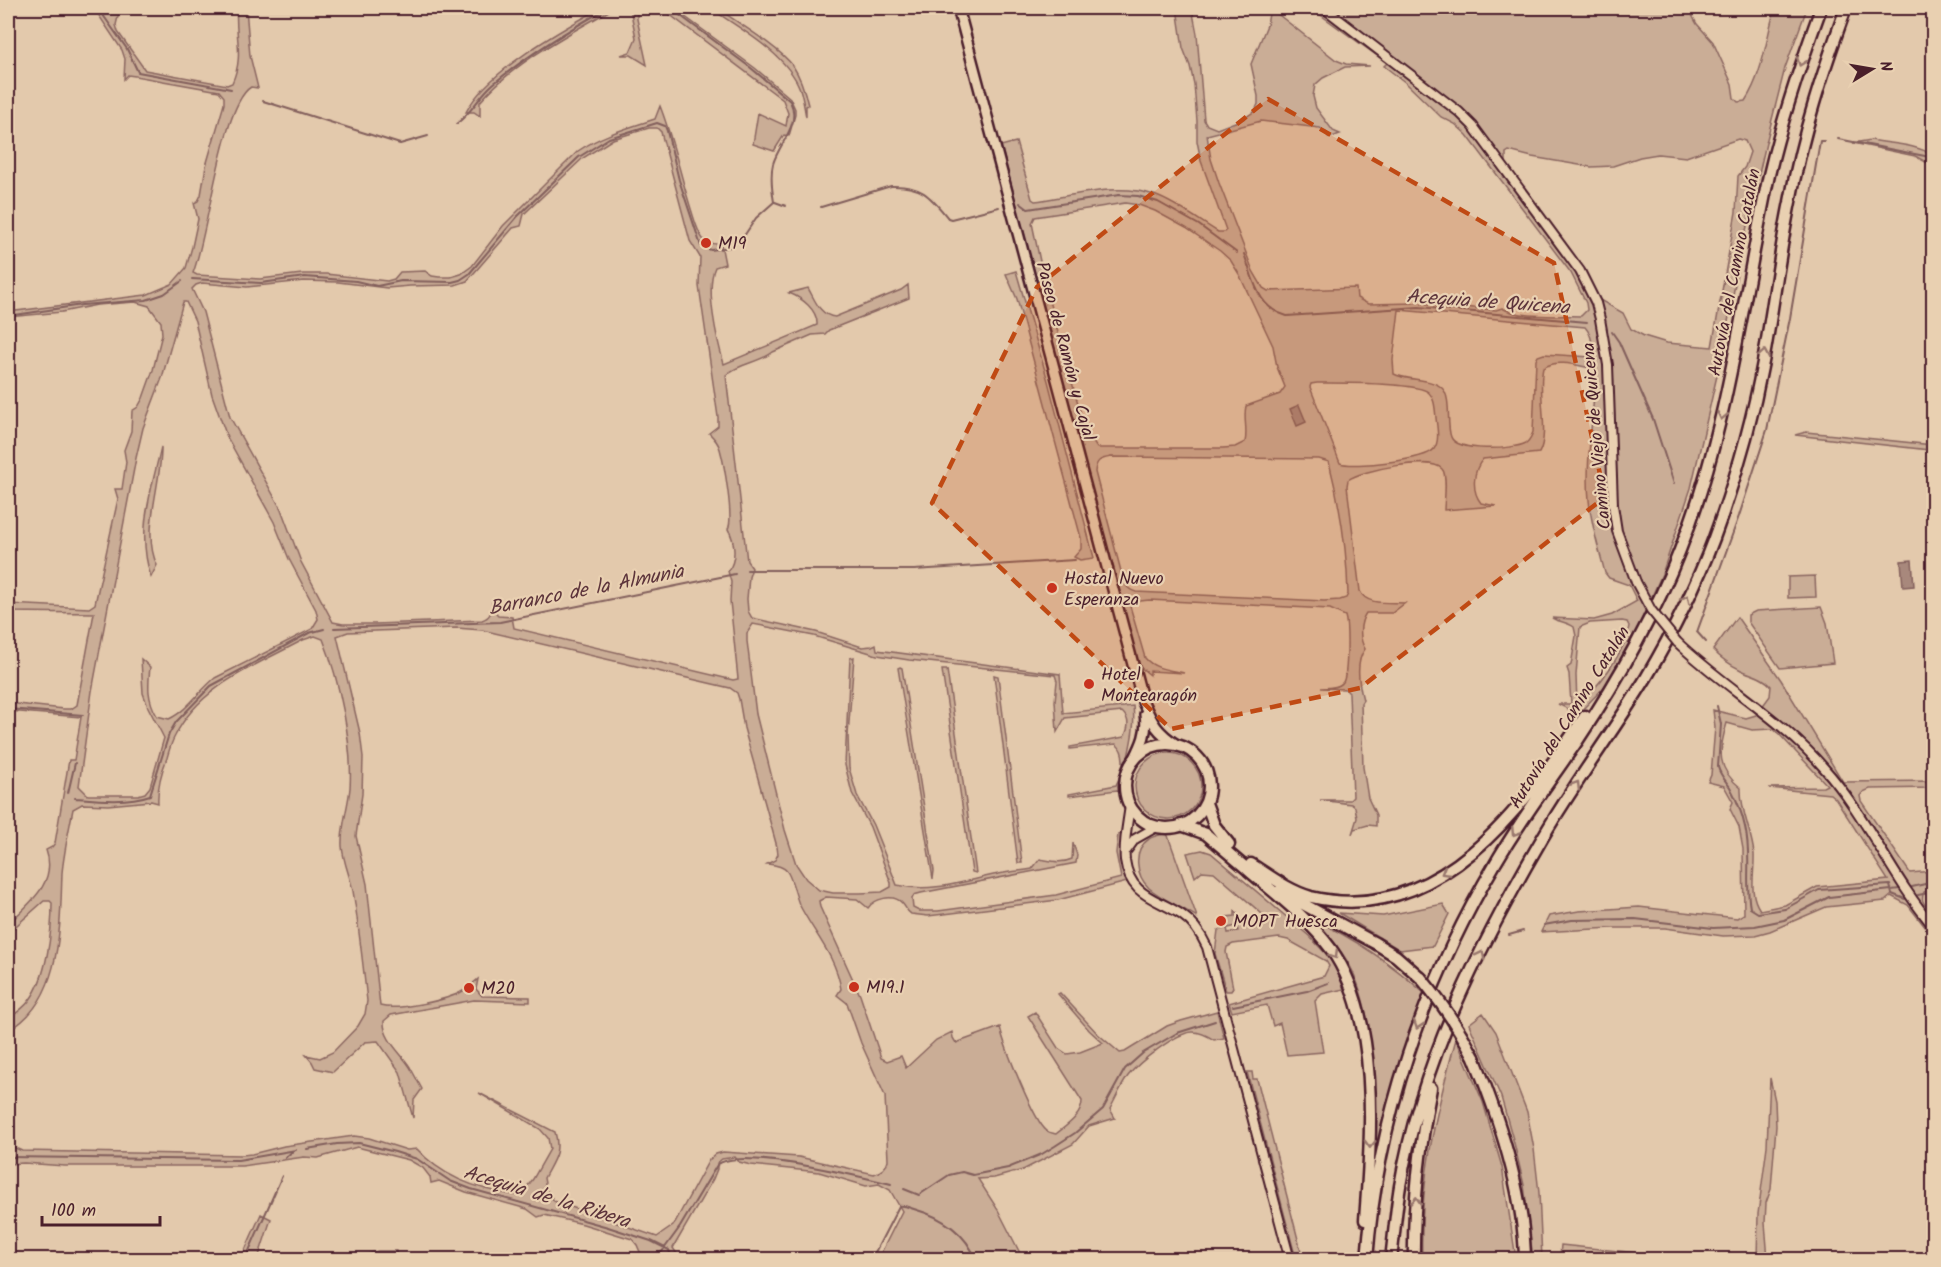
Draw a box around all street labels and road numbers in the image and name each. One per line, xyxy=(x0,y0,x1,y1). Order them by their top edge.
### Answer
street label: Autovía del Camino Catalán xyxy=(1701,166,1770,379)
street label: Paseo de Ramón y Cajal xyxy=(1027,259,1103,445)
street label: Camino Viejo de Quicena xyxy=(1575,341,1620,531)
street label: Autovía del Camino Catalán xyxy=(1502,621,1638,815)

